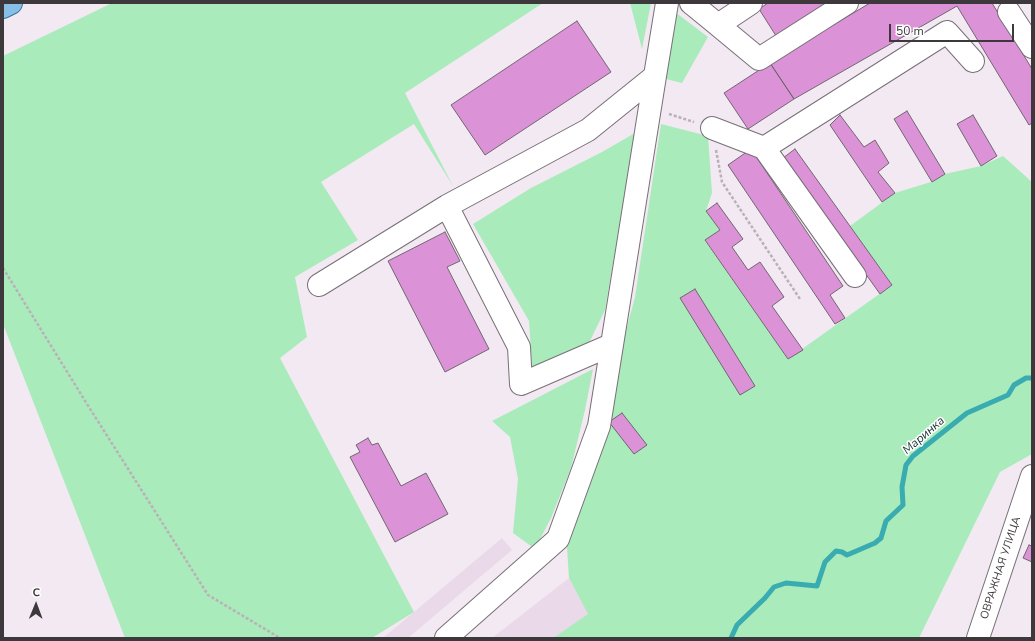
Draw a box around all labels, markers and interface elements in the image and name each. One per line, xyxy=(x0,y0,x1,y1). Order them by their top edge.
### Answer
scale bar xyxy=(891,16,1016,42)
text: 50 m xyxy=(896,23,924,39)
water label: Маринка xyxy=(900,414,948,458)
street label: ОВРАЖНАЯ УЛИЦА xyxy=(978,515,1024,621)
north arrow xyxy=(16,585,56,625)
text: С xyxy=(32,585,40,600)

